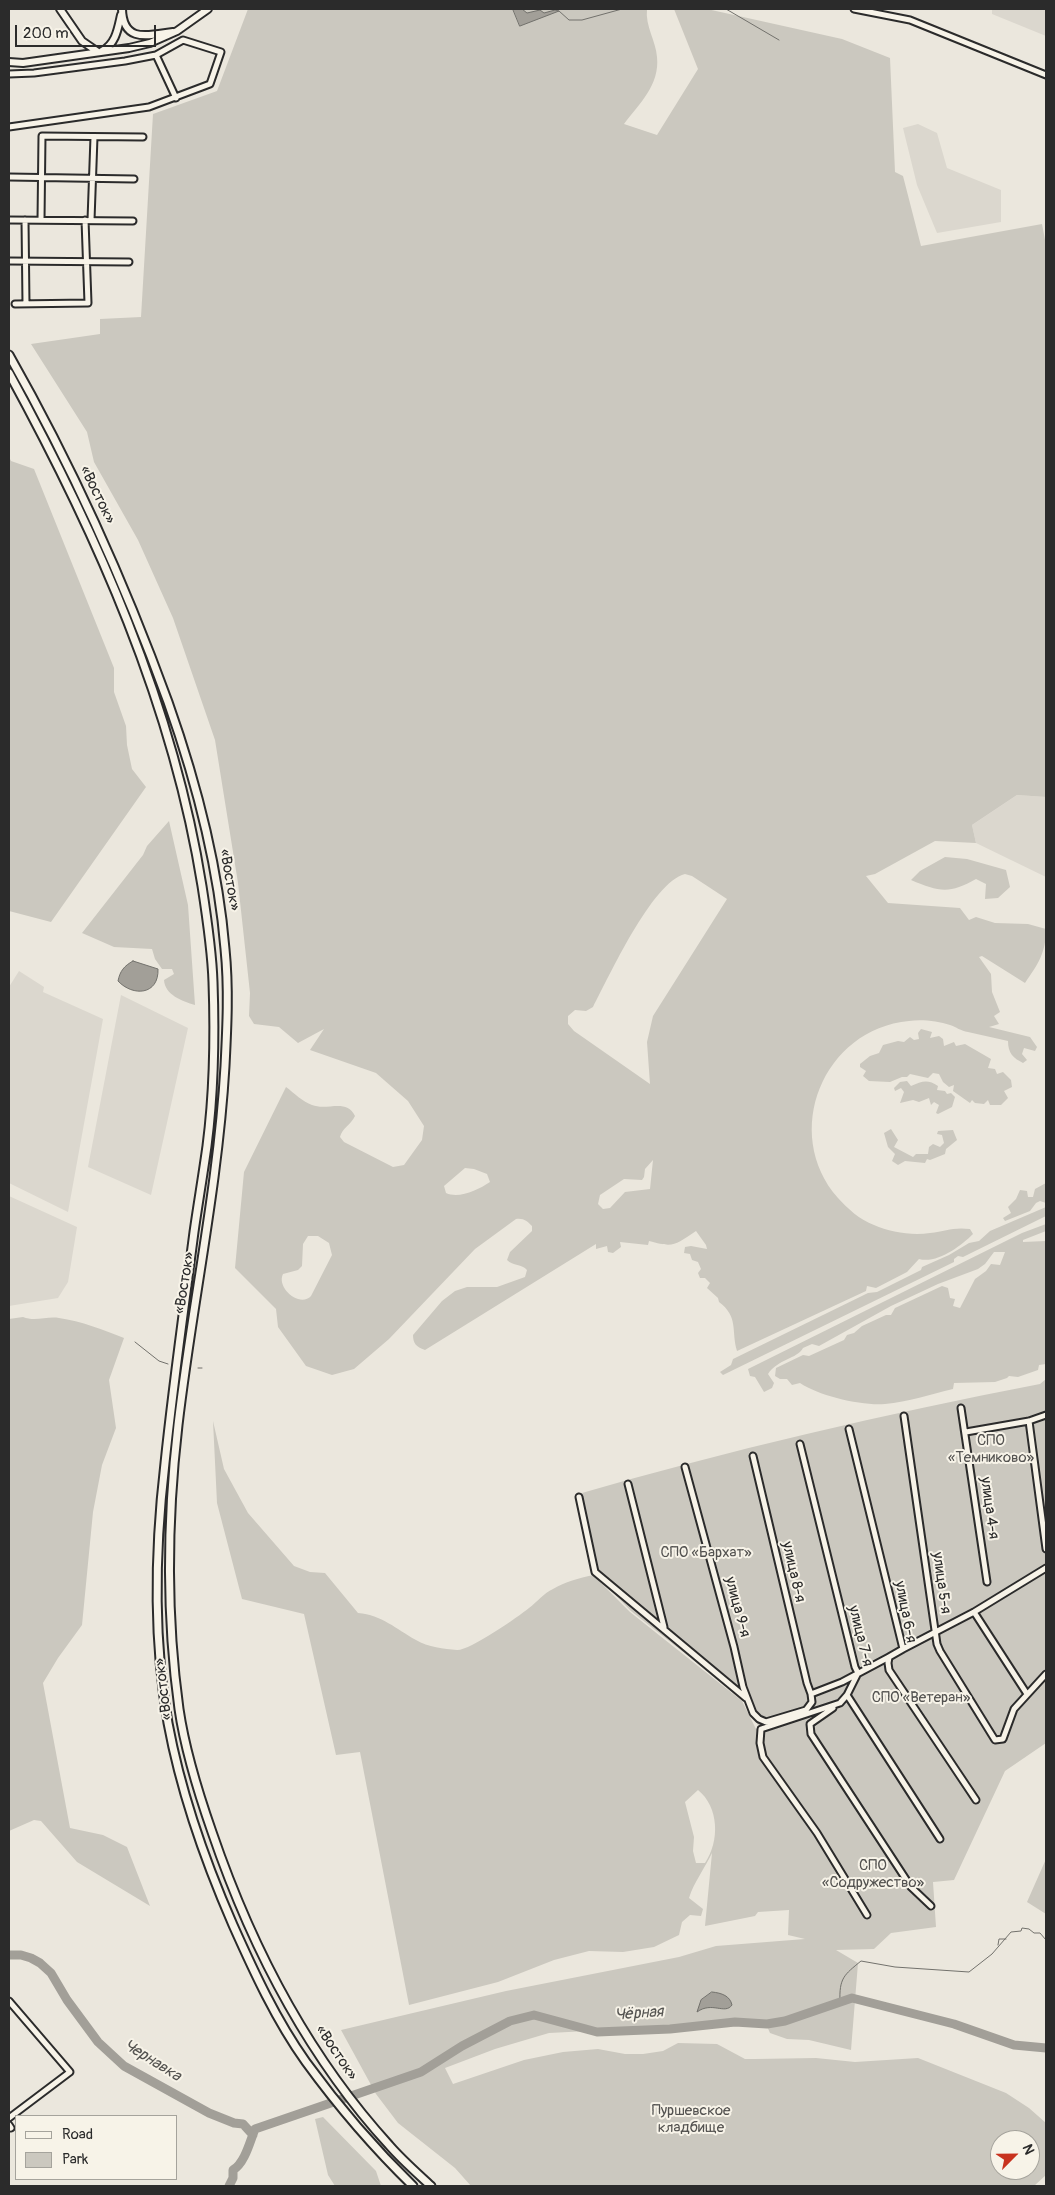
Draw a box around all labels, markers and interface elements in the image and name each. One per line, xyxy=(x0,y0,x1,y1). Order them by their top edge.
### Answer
scale bar xyxy=(18,15,159,47)
text: 200 m xyxy=(23,24,68,43)
street label: «Восток» xyxy=(75,463,119,527)
street label: «Восток» xyxy=(215,848,243,912)
street label: «Восток» xyxy=(171,1251,199,1315)
park label: СПО «Темниково» xyxy=(948,1432,1034,1467)
street label: улица 4-я xyxy=(976,1476,1002,1540)
street label: улица 8-я xyxy=(777,1540,809,1604)
park label: СПО «Бархат» xyxy=(660,1544,752,1562)
street label: улица 5-я xyxy=(928,1551,954,1615)
street label: улица 9-я xyxy=(720,1575,754,1639)
street label: улица 6-я xyxy=(890,1579,920,1645)
street label: улица 7-я xyxy=(844,1604,876,1668)
street label: «Восток» xyxy=(151,1657,177,1721)
park label: СПО «Ветеран» xyxy=(872,1689,970,1707)
park label: СПО «Содружество» xyxy=(822,1857,924,1892)
water label: Чёрная xyxy=(614,2003,664,2025)
street label: «Восток» xyxy=(311,2022,361,2084)
water label: Чернавка xyxy=(120,2036,184,2086)
park label: Пуршевское кладбище xyxy=(652,2102,730,2137)
legend xyxy=(15,2115,178,2180)
text: Road xyxy=(62,2125,93,2144)
north arrow xyxy=(990,2130,1040,2180)
text: N xyxy=(1019,2142,1038,2157)
text: Park xyxy=(62,2150,88,2169)

